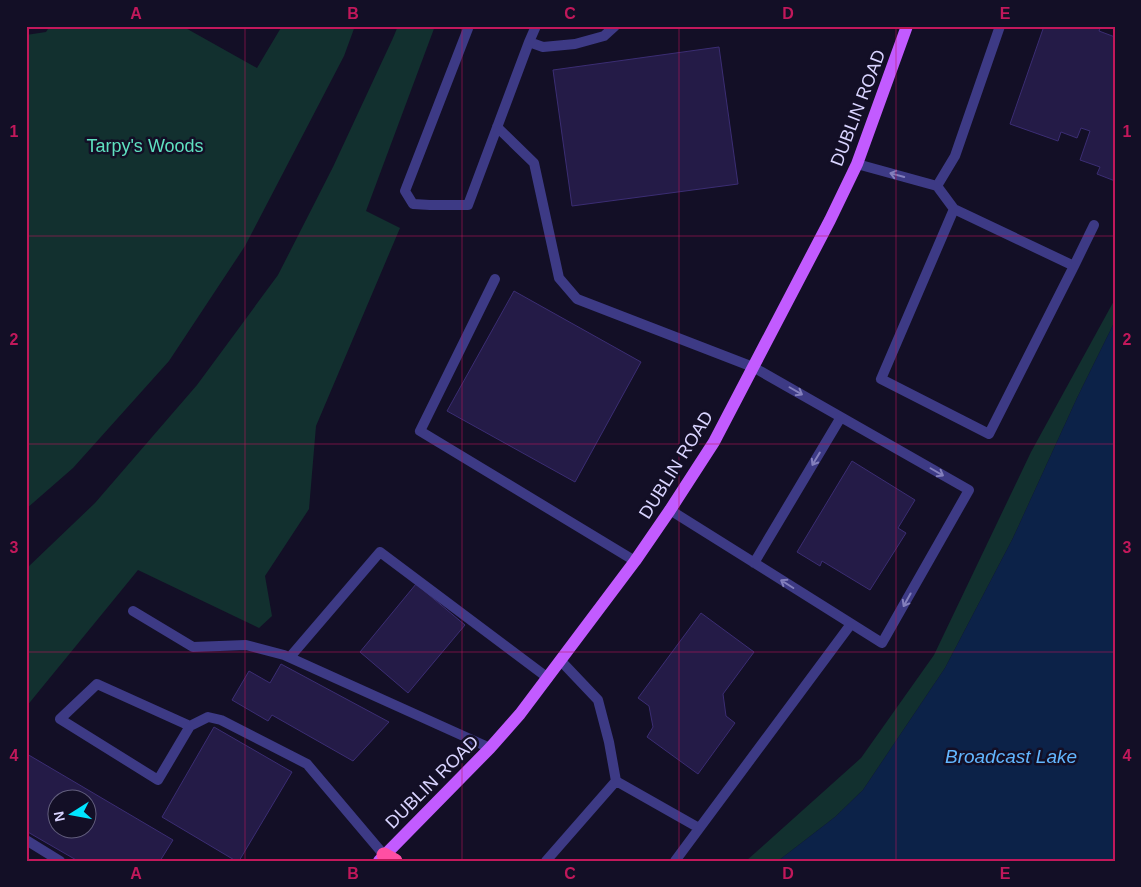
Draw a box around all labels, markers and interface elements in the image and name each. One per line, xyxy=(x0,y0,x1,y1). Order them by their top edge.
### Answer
text: A xyxy=(130,5,142,22)
text: B xyxy=(347,5,359,22)
text: C xyxy=(564,5,576,22)
text: D xyxy=(782,5,794,22)
text: E xyxy=(1000,5,1011,22)
street label: DUBLIN ROAD xyxy=(827,47,889,169)
text: 1 xyxy=(10,123,19,140)
text: 1 xyxy=(1123,123,1132,140)
park label: Tarpy's Woods xyxy=(86,136,204,156)
one-way arrow xyxy=(890,170,906,179)
text: 2 xyxy=(10,331,19,348)
text: 2 xyxy=(1123,331,1132,348)
one-way arrow xyxy=(788,387,802,397)
street label: DUBLIN ROAD xyxy=(635,408,717,522)
one-way arrow xyxy=(810,452,820,466)
one-way arrow xyxy=(929,467,944,477)
text: 3 xyxy=(10,539,19,556)
text: 3 xyxy=(1123,539,1132,556)
one-way arrow xyxy=(780,578,794,589)
one-way arrow xyxy=(901,592,911,606)
street label: DUBLIN ROAD xyxy=(381,731,483,833)
water label: Broadcast Lake xyxy=(945,746,1077,767)
text: 4 xyxy=(10,747,19,764)
text: 4 xyxy=(1123,747,1132,764)
north arrow xyxy=(48,790,98,840)
text: N xyxy=(50,810,68,823)
text: A xyxy=(130,865,142,882)
text: B xyxy=(347,865,359,882)
text: C xyxy=(564,865,576,882)
text: D xyxy=(782,865,794,882)
text: E xyxy=(1000,865,1011,882)

